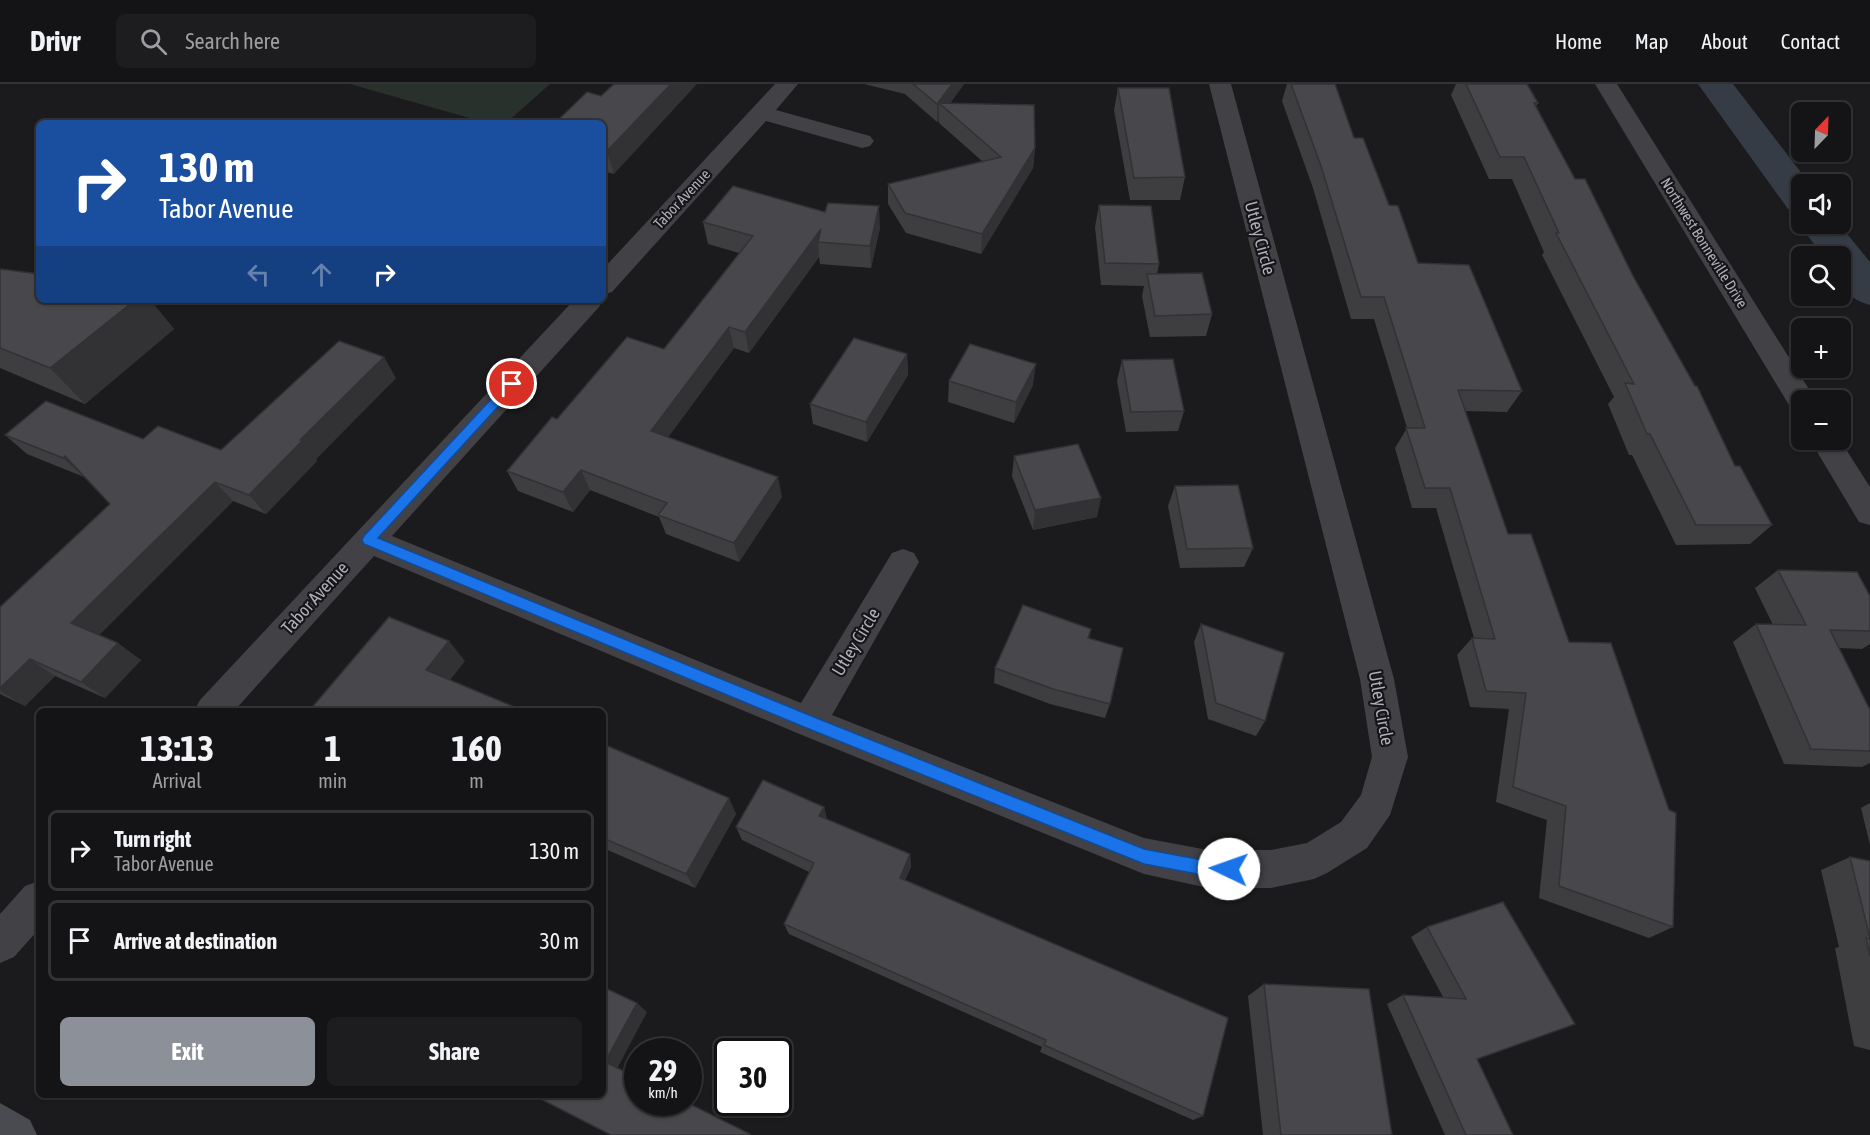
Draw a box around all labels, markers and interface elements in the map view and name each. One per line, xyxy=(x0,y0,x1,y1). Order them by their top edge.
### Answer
search box xyxy=(116,14,536,68)
text: Drivr xyxy=(30,25,80,57)
icon: search xyxy=(137,25,170,58)
text: Search here xyxy=(185,28,280,54)
text: Home xyxy=(1555,29,1602,53)
text: Map xyxy=(1635,29,1669,53)
text: About xyxy=(1702,29,1748,53)
text: Contact xyxy=(1781,29,1840,53)
north arrow xyxy=(1791,102,1851,162)
map controls xyxy=(1791,102,1851,450)
text: 130 m xyxy=(159,143,254,191)
icon: right xyxy=(60,144,138,222)
street label: Tabor Avenue xyxy=(650,165,713,232)
button: sound xyxy=(1791,174,1851,234)
street label: Northwest Bonneville Drive xyxy=(1658,175,1751,311)
text: Tabor Avenue xyxy=(159,193,293,224)
street label: Utley Circle xyxy=(1241,199,1280,277)
button: search xyxy=(1791,246,1851,306)
icon: left xyxy=(242,258,275,291)
icon: ahead xyxy=(305,258,338,291)
icon: right xyxy=(368,258,401,291)
button: + xyxy=(1791,318,1851,378)
pin xyxy=(486,358,537,409)
icon: arrive xyxy=(495,367,528,400)
button: − xyxy=(1791,390,1851,450)
street label: Tabor Avenue xyxy=(277,557,352,638)
street label: Utley Circle xyxy=(827,604,884,679)
street label: Utley Circle xyxy=(1365,669,1398,747)
text: 13:13 xyxy=(140,727,214,769)
text: 1 xyxy=(324,727,341,769)
text: 160 xyxy=(451,727,502,769)
text: Arrival xyxy=(153,769,202,792)
text: min xyxy=(318,769,347,792)
text: m xyxy=(469,769,484,792)
text: Turn right xyxy=(114,826,191,852)
icon: right xyxy=(63,834,96,867)
position arrow xyxy=(1197,837,1261,901)
text: 130 m xyxy=(529,838,579,864)
text: Tabor Avenue xyxy=(114,852,214,875)
icon: arrive xyxy=(63,924,96,957)
text: Arrive at destination xyxy=(114,928,277,954)
text: 30 m xyxy=(539,928,579,954)
button: Exit xyxy=(60,1017,315,1086)
button: Share xyxy=(327,1017,582,1086)
speed limit sign: 30 xyxy=(714,1038,792,1116)
text: 29 xyxy=(649,1053,677,1087)
text: km/h xyxy=(648,1084,678,1101)

